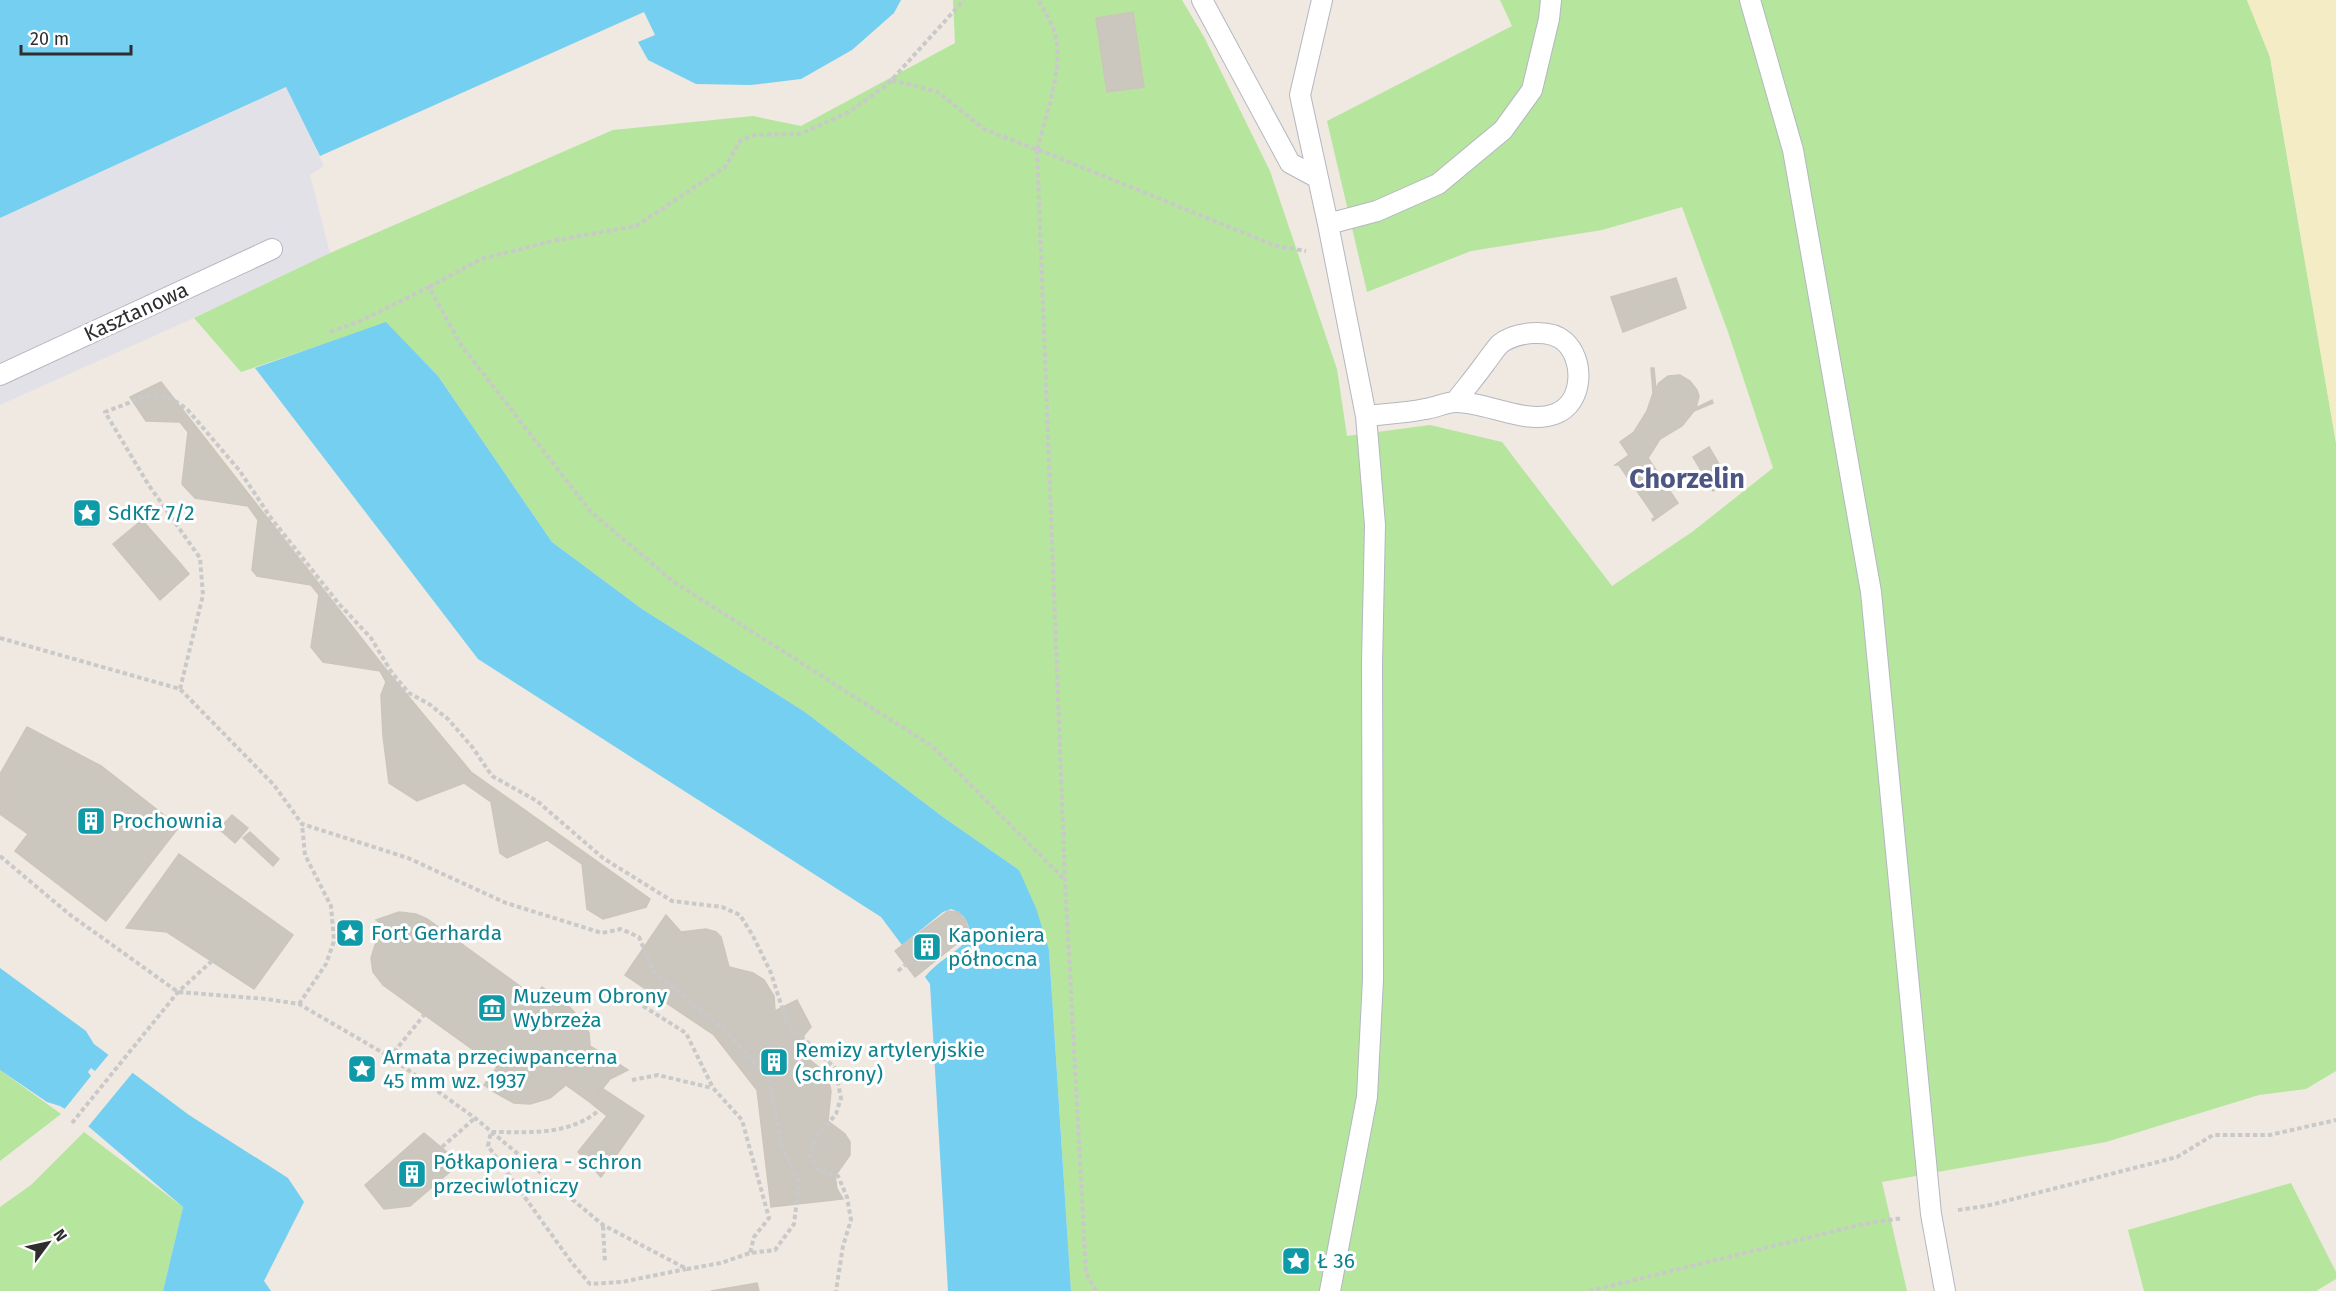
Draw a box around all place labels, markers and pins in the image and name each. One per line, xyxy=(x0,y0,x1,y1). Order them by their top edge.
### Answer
place icon: SdKfz 7/2 xyxy=(71,497,103,529)
place label: SdKfz 7/2 xyxy=(108,500,195,526)
building icon: Prochownia xyxy=(75,805,107,837)
place label: Prochownia xyxy=(112,808,223,834)
place icon: Fort Gerharda xyxy=(334,917,366,949)
place label: Fort Gerharda xyxy=(371,920,502,946)
place label: Kaponiera północna xyxy=(948,922,1045,972)
building icon: Kaponiera północna xyxy=(911,931,943,963)
place label: Muzeum Obrony Wybrzeża xyxy=(513,983,668,1033)
museum icon: Muzeum Obrony Wybrzeża xyxy=(476,992,508,1024)
place label: Remizy artyleryjskie (schrony) xyxy=(795,1037,985,1087)
place label: Armata przeciwpancerna 45 mm wz. 1937 xyxy=(383,1044,618,1094)
building icon: Remizy artyleryjskie (schrony) xyxy=(758,1046,790,1078)
place icon: Armata przeciwpancerna 45 mm wz. 1937 xyxy=(346,1053,378,1085)
place label: Półkaponiera - schron przeciwlotniczy xyxy=(433,1149,642,1199)
building icon: Półkaponiera - schron przeciwlotniczy xyxy=(396,1158,428,1190)
place icon: Ł 36 xyxy=(1280,1245,1312,1277)
place label: Ł 36 xyxy=(1317,1248,1355,1274)

